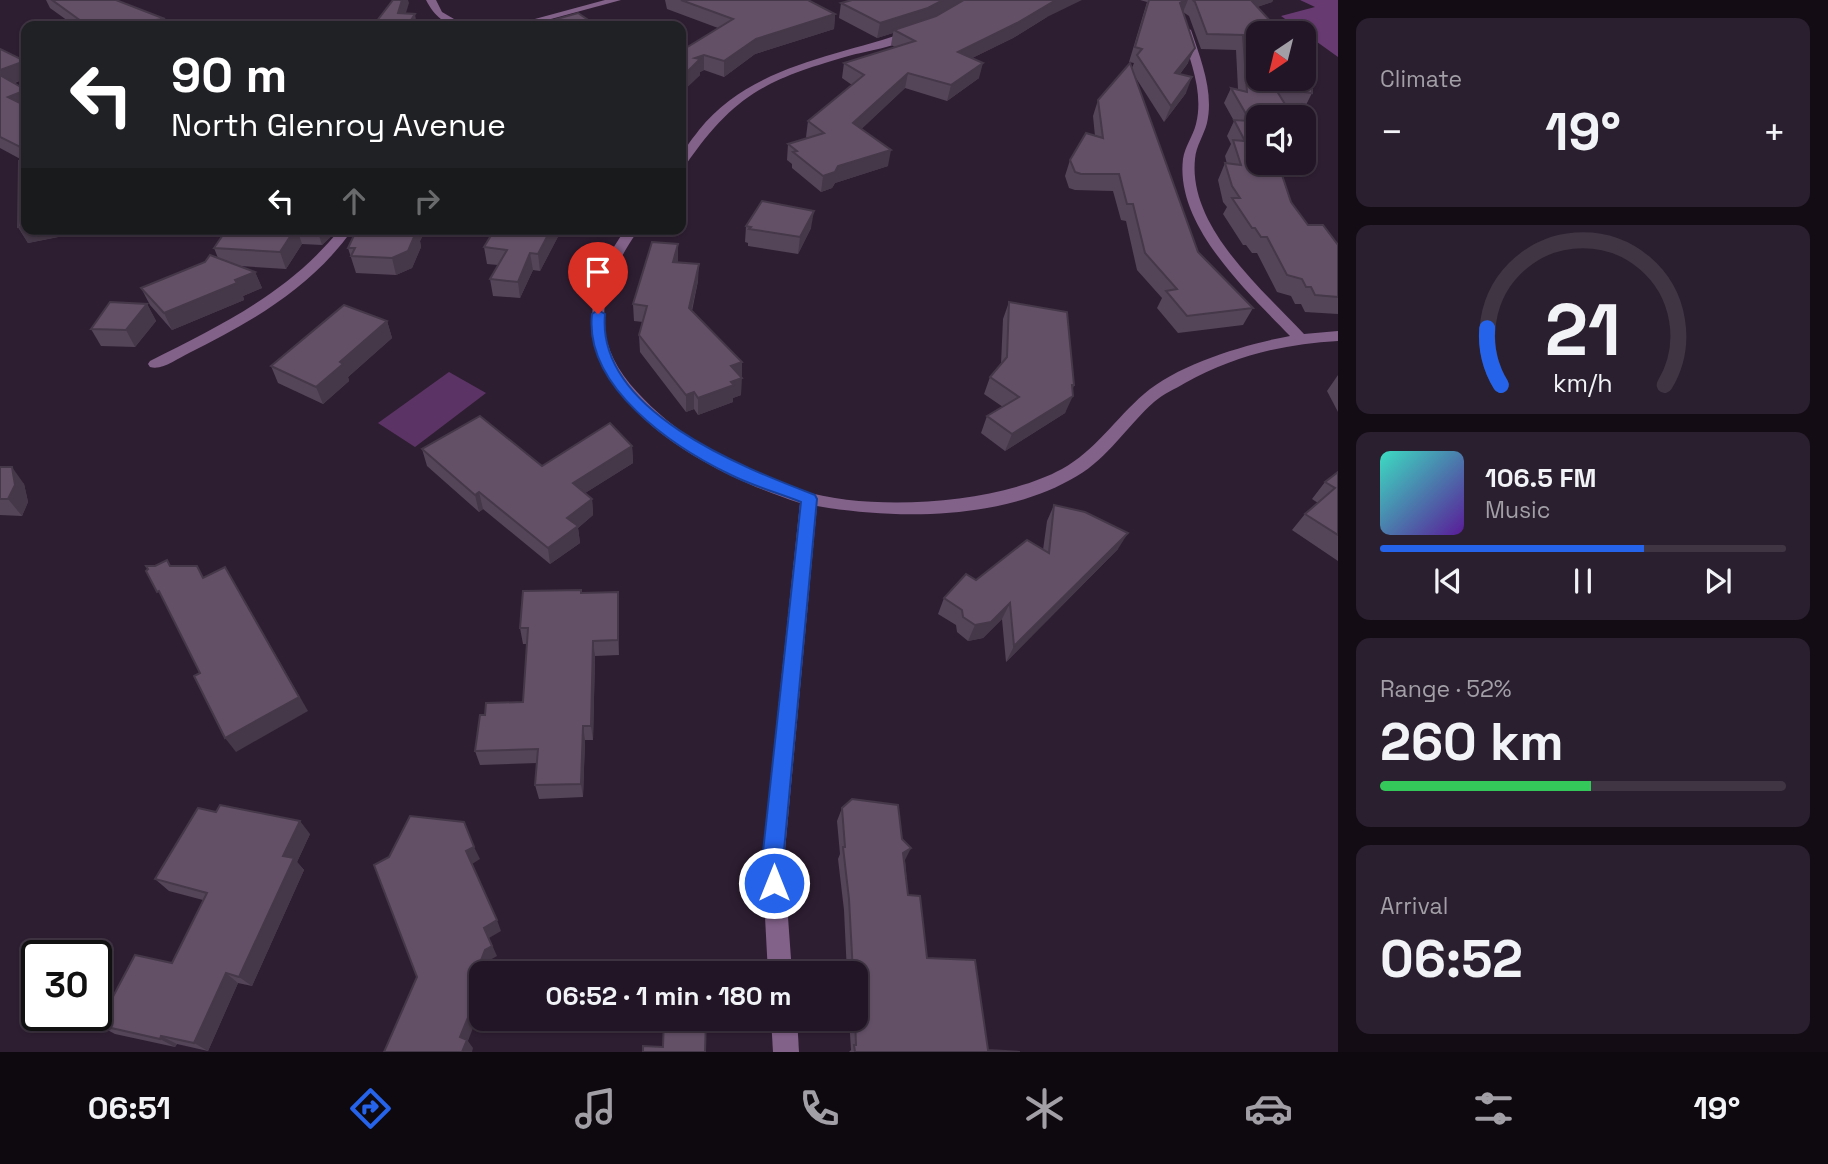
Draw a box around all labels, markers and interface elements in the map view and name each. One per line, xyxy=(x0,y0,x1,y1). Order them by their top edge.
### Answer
north arrow xyxy=(1246,21,1316,91)
map controls xyxy=(1246,21,1316,175)
text: 90 m xyxy=(171,44,287,106)
icon: left xyxy=(56,49,147,140)
text: Climate xyxy=(1380,64,1462,94)
text: 19° xyxy=(1545,99,1621,165)
text: North Glenroy Avenue xyxy=(171,105,506,145)
button: sound xyxy=(1246,105,1316,175)
text: − xyxy=(1380,108,1404,156)
text: + xyxy=(1762,108,1786,156)
icon: left xyxy=(262,182,300,220)
icon: ahead xyxy=(335,182,373,220)
icon: right xyxy=(408,182,446,220)
pin xyxy=(568,242,628,314)
icon: arrive xyxy=(579,253,617,291)
text: 21 xyxy=(1545,284,1621,377)
text: km/h xyxy=(1553,367,1613,399)
text: 106.5 FM xyxy=(1485,461,1596,495)
text: Music xyxy=(1485,495,1550,525)
icon: previous xyxy=(1429,562,1467,600)
icon: pause xyxy=(1564,562,1602,600)
icon: next xyxy=(1699,562,1737,600)
text: Range · 52% xyxy=(1380,674,1512,704)
text: 260 km xyxy=(1380,709,1564,775)
position arrow xyxy=(737,846,811,920)
text: Arrival xyxy=(1380,891,1448,921)
text: 06:52 xyxy=(1380,926,1523,992)
speed limit sign: 30 xyxy=(21,940,112,1031)
text: 06:52 · 1 min · 180 m xyxy=(546,979,791,1013)
icon: directions xyxy=(346,1084,395,1133)
icon: music xyxy=(571,1084,620,1133)
icon: phone xyxy=(795,1084,844,1133)
icon: climate xyxy=(1020,1084,1069,1133)
icon: car xyxy=(1244,1084,1293,1133)
icon: filters xyxy=(1469,1084,1518,1133)
text: 06:51 xyxy=(88,1088,171,1128)
text: 19° xyxy=(1693,1088,1740,1128)

